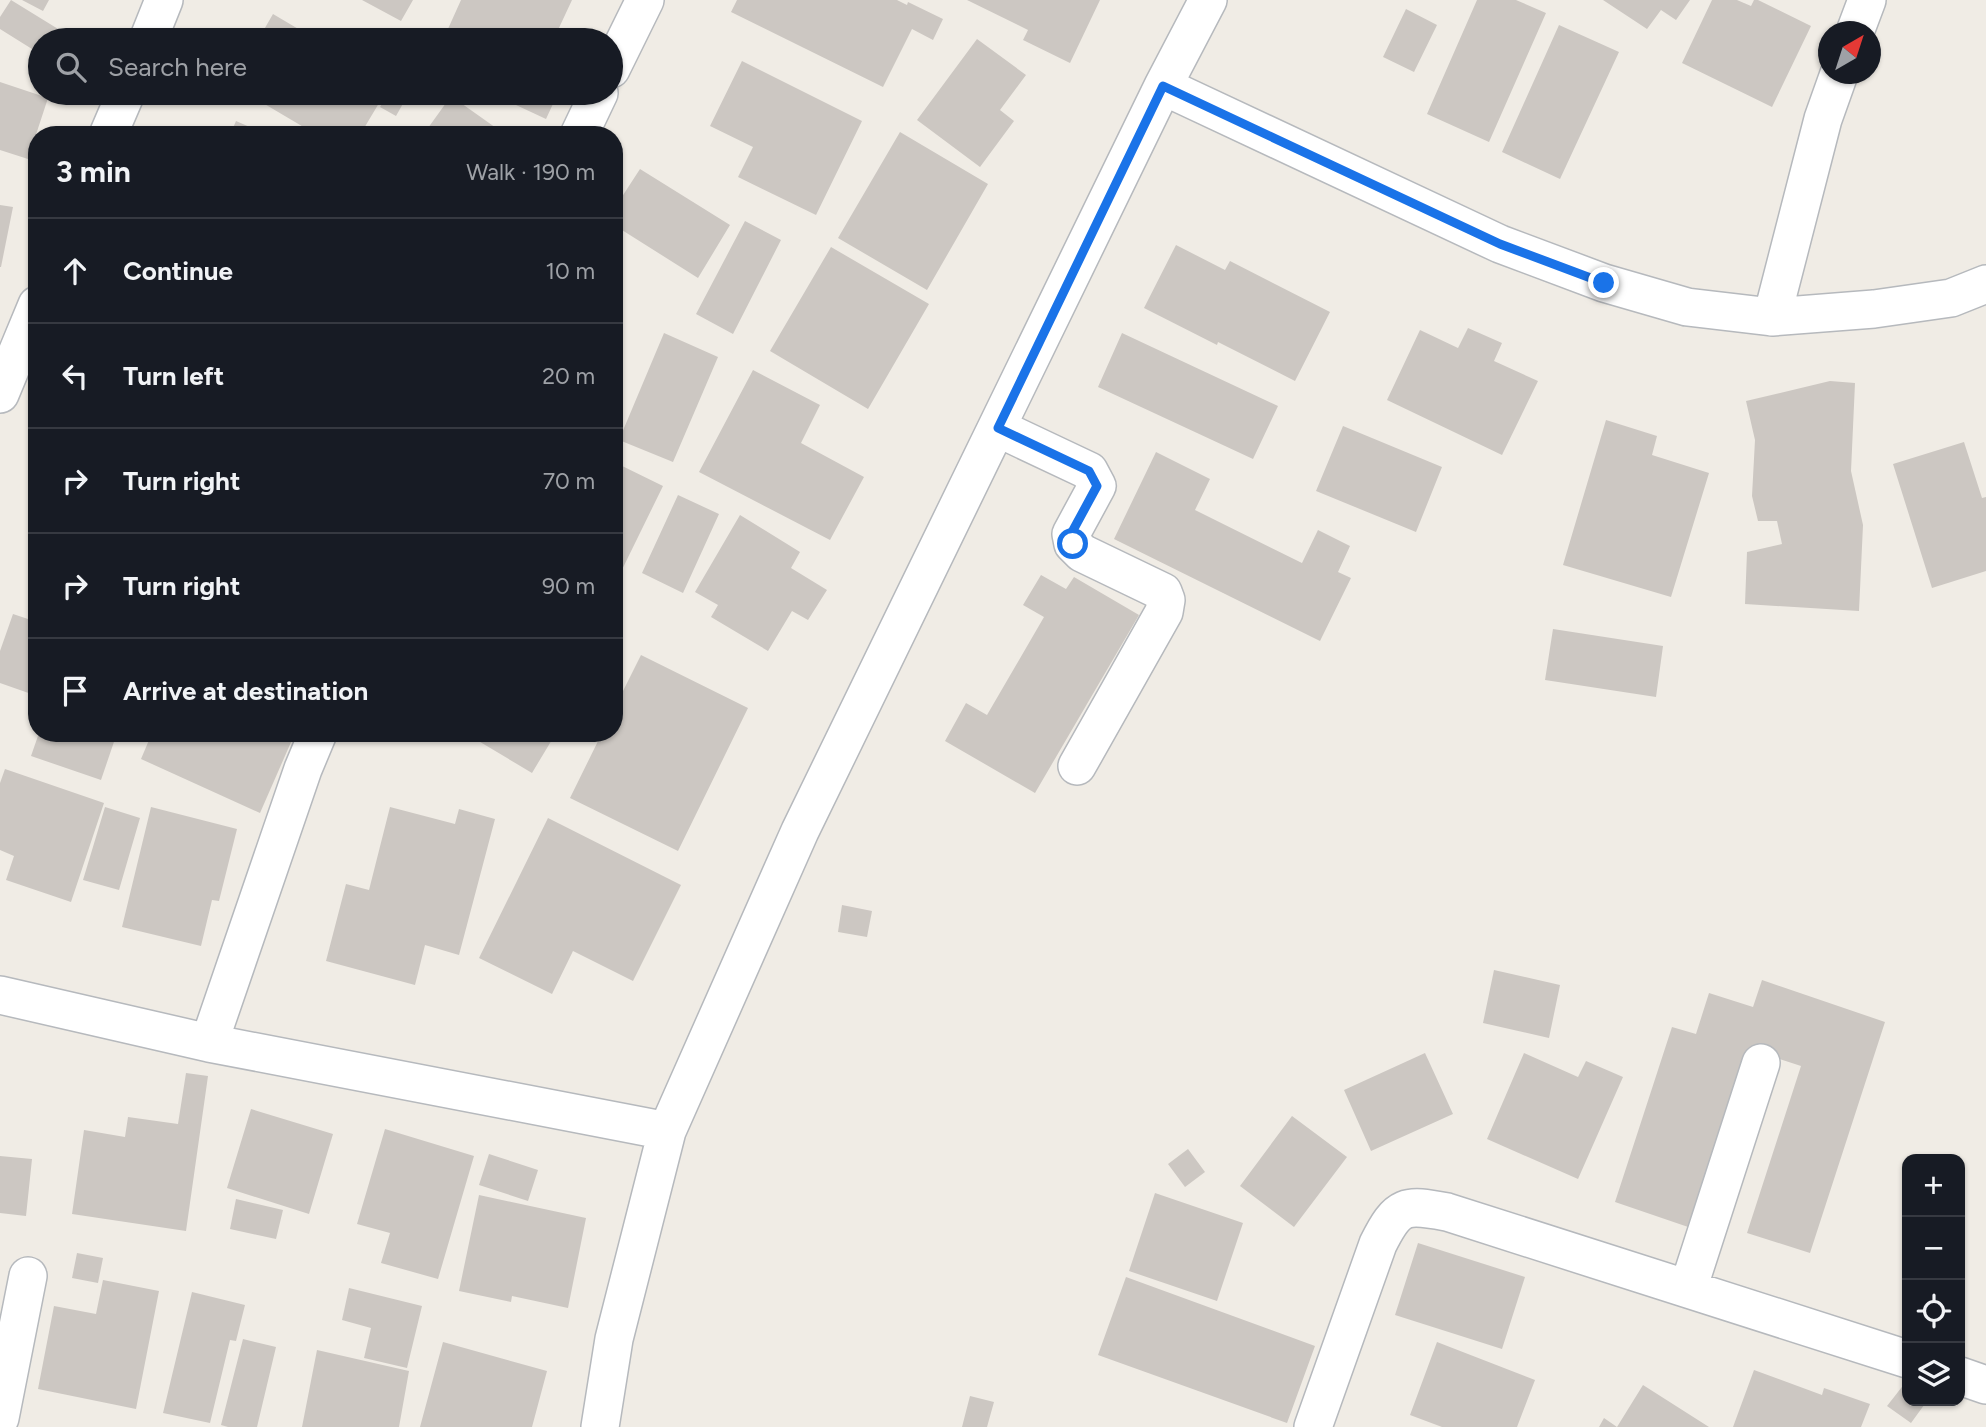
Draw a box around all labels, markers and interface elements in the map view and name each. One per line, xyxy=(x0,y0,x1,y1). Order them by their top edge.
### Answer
north arrow xyxy=(1818,21,1881,84)
search box xyxy=(28,28,623,105)
icon: search xyxy=(52,48,90,86)
text: Search here xyxy=(108,51,247,83)
text: 3 min xyxy=(56,153,131,190)
text: Walk · 190 m xyxy=(466,158,595,186)
icon: ahead xyxy=(56,252,94,290)
text: Continue xyxy=(123,255,233,287)
text: 10 m xyxy=(546,257,595,285)
route end xyxy=(1588,267,1619,298)
icon: left xyxy=(56,357,94,395)
text: Turn left xyxy=(123,360,224,392)
text: 20 m xyxy=(542,362,595,390)
icon: right xyxy=(56,462,94,500)
text: Turn right xyxy=(123,465,240,497)
text: 70 m xyxy=(543,467,595,495)
route start xyxy=(1057,528,1088,559)
icon: right xyxy=(56,567,94,605)
text: Turn right xyxy=(123,570,240,602)
text: 90 m xyxy=(542,572,595,600)
icon: arrive xyxy=(56,672,94,710)
text: Arrive at destination xyxy=(123,675,368,707)
map controls xyxy=(1902,1154,1965,1406)
button: + xyxy=(1902,1154,1965,1217)
button: − xyxy=(1902,1217,1965,1280)
button: locate xyxy=(1902,1280,1965,1343)
button: layers xyxy=(1902,1343,1965,1406)

